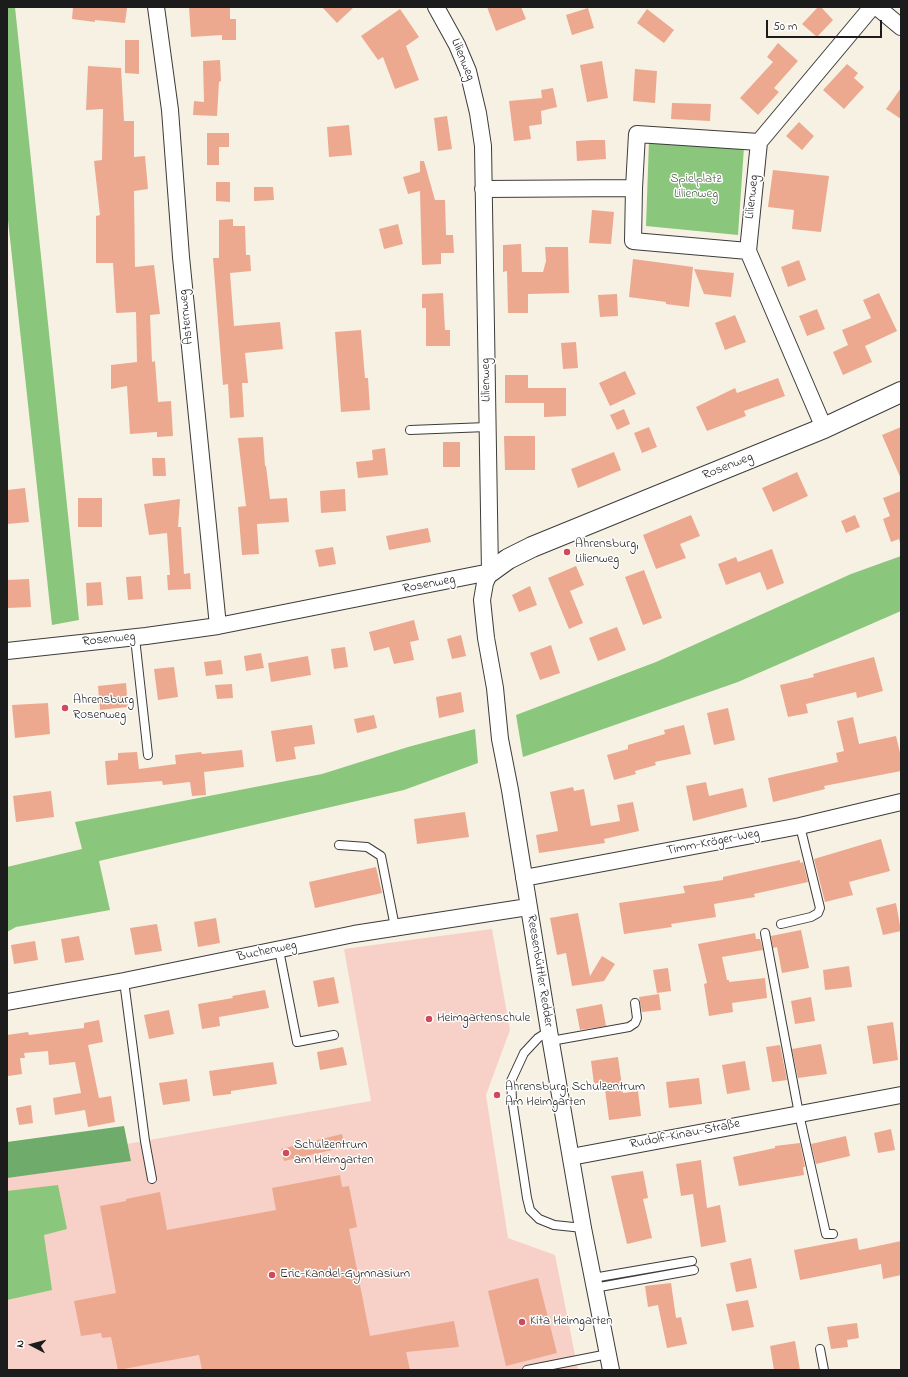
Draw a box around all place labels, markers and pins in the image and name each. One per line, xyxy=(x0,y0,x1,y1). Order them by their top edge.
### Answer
place label: Ahrensburg, Lilienweg xyxy=(575,537,638,568)
marker: Ahrensburg, Lilienweg xyxy=(562,547,572,557)
place label: Ahrensburg Rosenweg xyxy=(73,693,134,724)
marker: Ahrensburg Rosenweg xyxy=(60,703,70,713)
place label: Heimgartenschule xyxy=(437,1011,530,1027)
marker: Heimgartenschule xyxy=(424,1014,434,1024)
place label: Ahrensburg, Schulzentrum Am Heimgarten xyxy=(505,1080,645,1111)
marker: Ahrensburg, Schulzentrum Am Heimgarten xyxy=(492,1090,502,1100)
place label: Schulzentrum am Heimgarten xyxy=(294,1138,374,1169)
marker: Schulzentrum am Heimgarten xyxy=(281,1148,291,1158)
place label: Eric-Kandel-Gymnasium xyxy=(280,1267,410,1283)
marker: Eric-Kandel-Gymnasium xyxy=(267,1270,277,1280)
place label: Kita Heimgarten xyxy=(530,1314,613,1330)
marker: Kita Heimgarten xyxy=(517,1317,527,1327)

